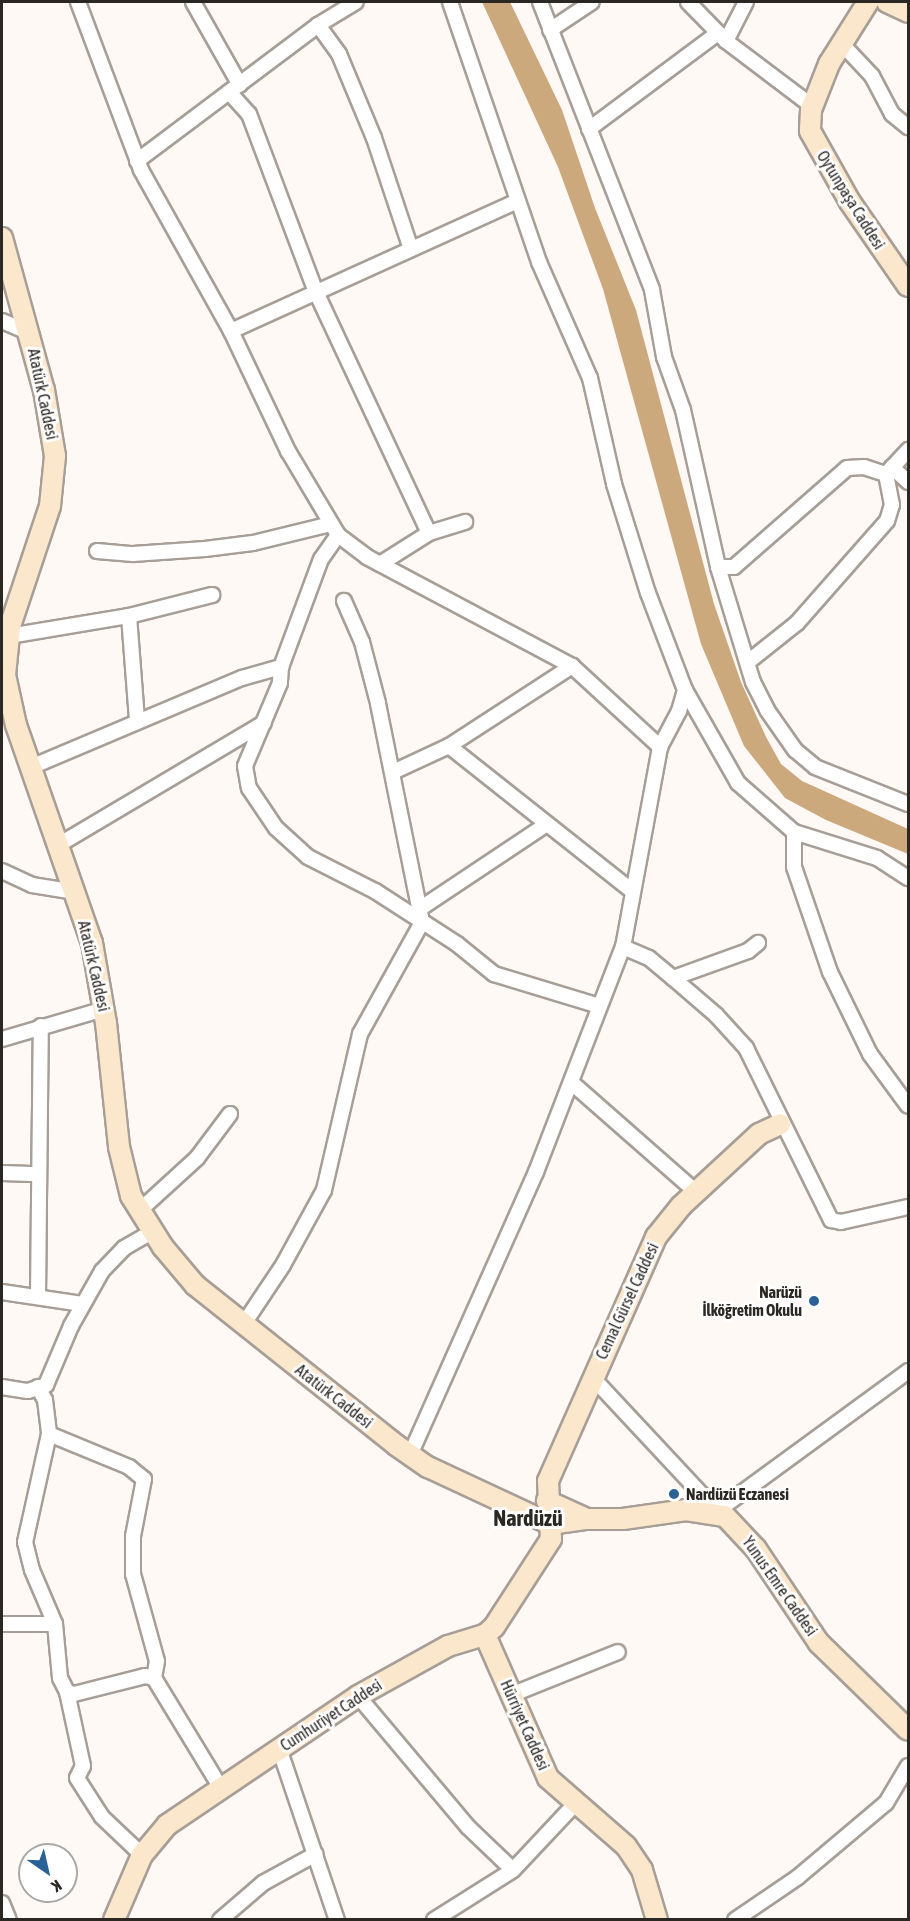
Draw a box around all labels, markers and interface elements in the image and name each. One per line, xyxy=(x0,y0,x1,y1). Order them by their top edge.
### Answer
street label: Oytunpaşa Caddesi xyxy=(813,147,889,253)
street label: Atatürk Caddesi xyxy=(24,347,62,441)
street label: Atatürk Caddesi xyxy=(74,919,114,1013)
street label: Cemal Gürsel Caddesi xyxy=(592,1240,662,1362)
place label: Narüzü İlköğretim Okulu xyxy=(702,1282,802,1320)
marker: Narüzü İlköğretim Okulu xyxy=(807,1294,821,1308)
street label: Atatürk Caddesi xyxy=(292,1360,376,1432)
place label: Nardüzü Eczanesi xyxy=(686,1484,789,1504)
marker: Nardüzü Eczanesi xyxy=(667,1487,681,1501)
district label: Nardüzü xyxy=(493,1506,563,1532)
street label: Yunus Emre Caddesi xyxy=(739,1533,821,1639)
street label: Cumhuriyet Caddesi xyxy=(277,1675,385,1755)
street label: Hürriyet Caddesi xyxy=(496,1677,554,1773)
north arrow xyxy=(18,1843,78,1903)
text: K xyxy=(49,1877,65,1896)

